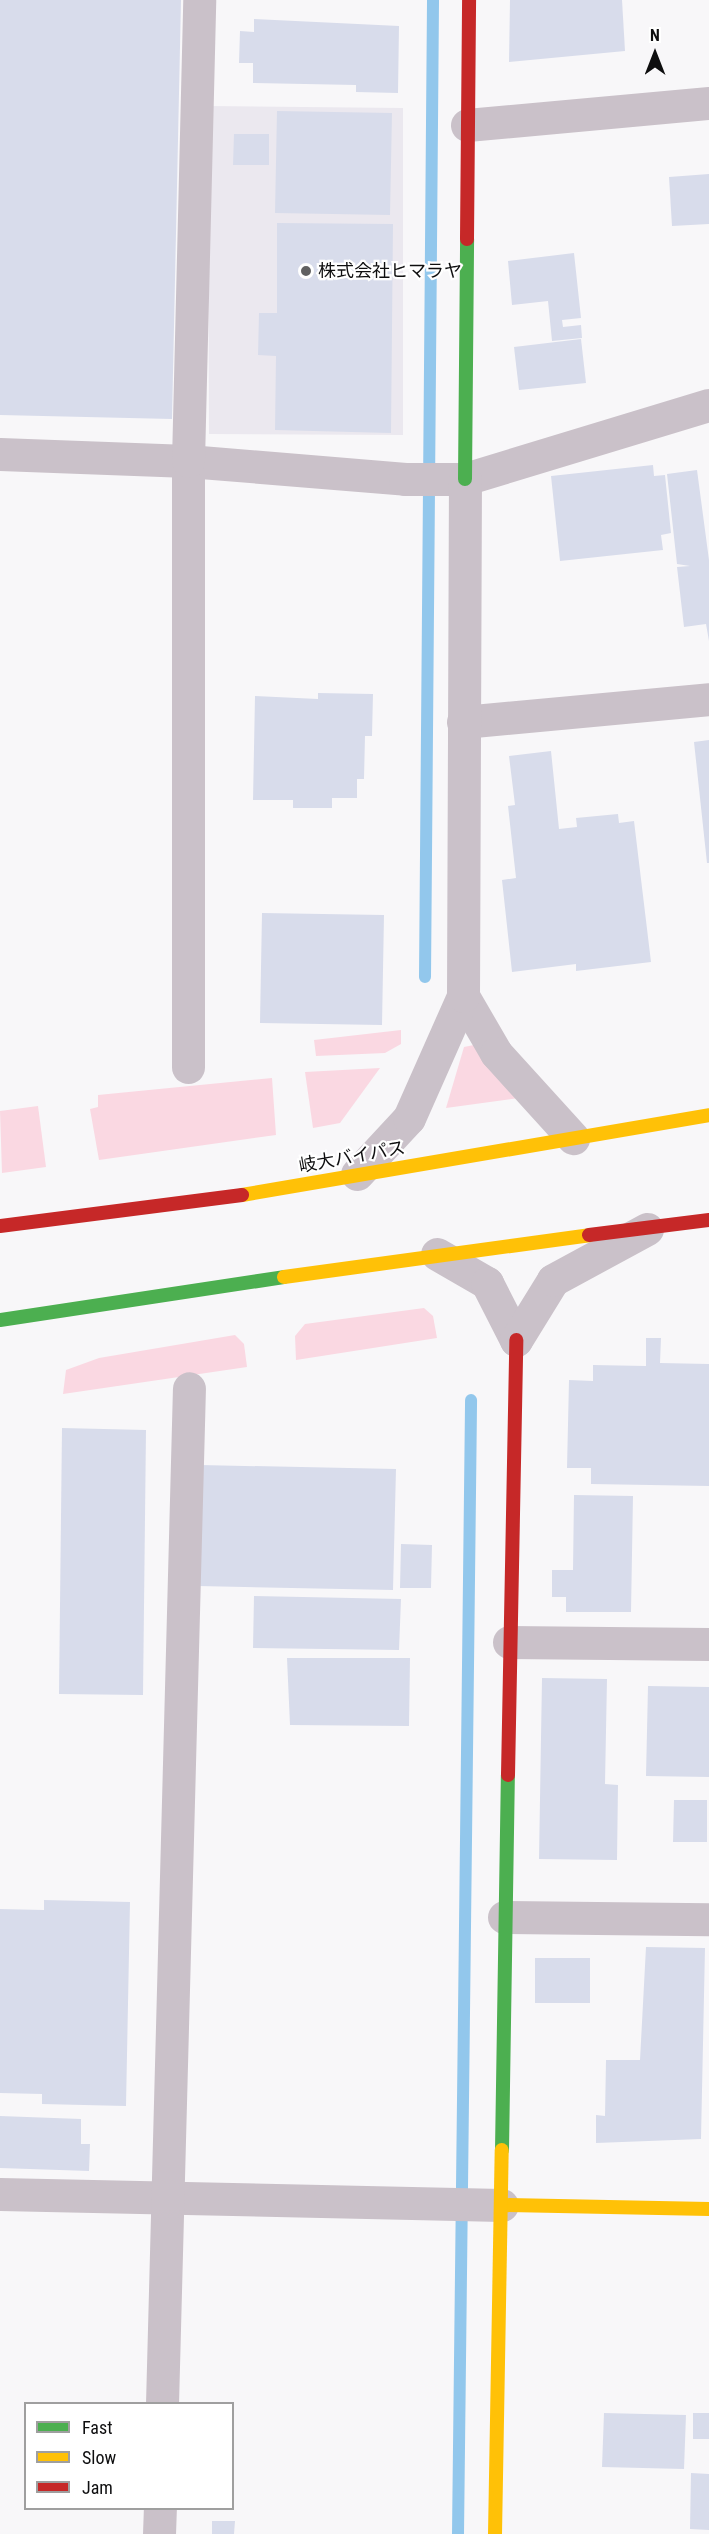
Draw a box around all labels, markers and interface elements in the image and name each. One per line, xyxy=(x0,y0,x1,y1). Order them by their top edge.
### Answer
north arrow xyxy=(625,24,685,84)
text: N xyxy=(650,26,660,45)
place label: 株式会社ヒマラヤ xyxy=(318,260,462,282)
marker: 株式会社ヒマラヤ xyxy=(299,264,313,278)
street label: 岐大バイパス xyxy=(297,1137,407,1177)
legend xyxy=(24,2402,234,2510)
text: Fast xyxy=(82,2417,113,2438)
text: Slow xyxy=(82,2447,116,2468)
text: Jam xyxy=(82,2477,113,2498)

